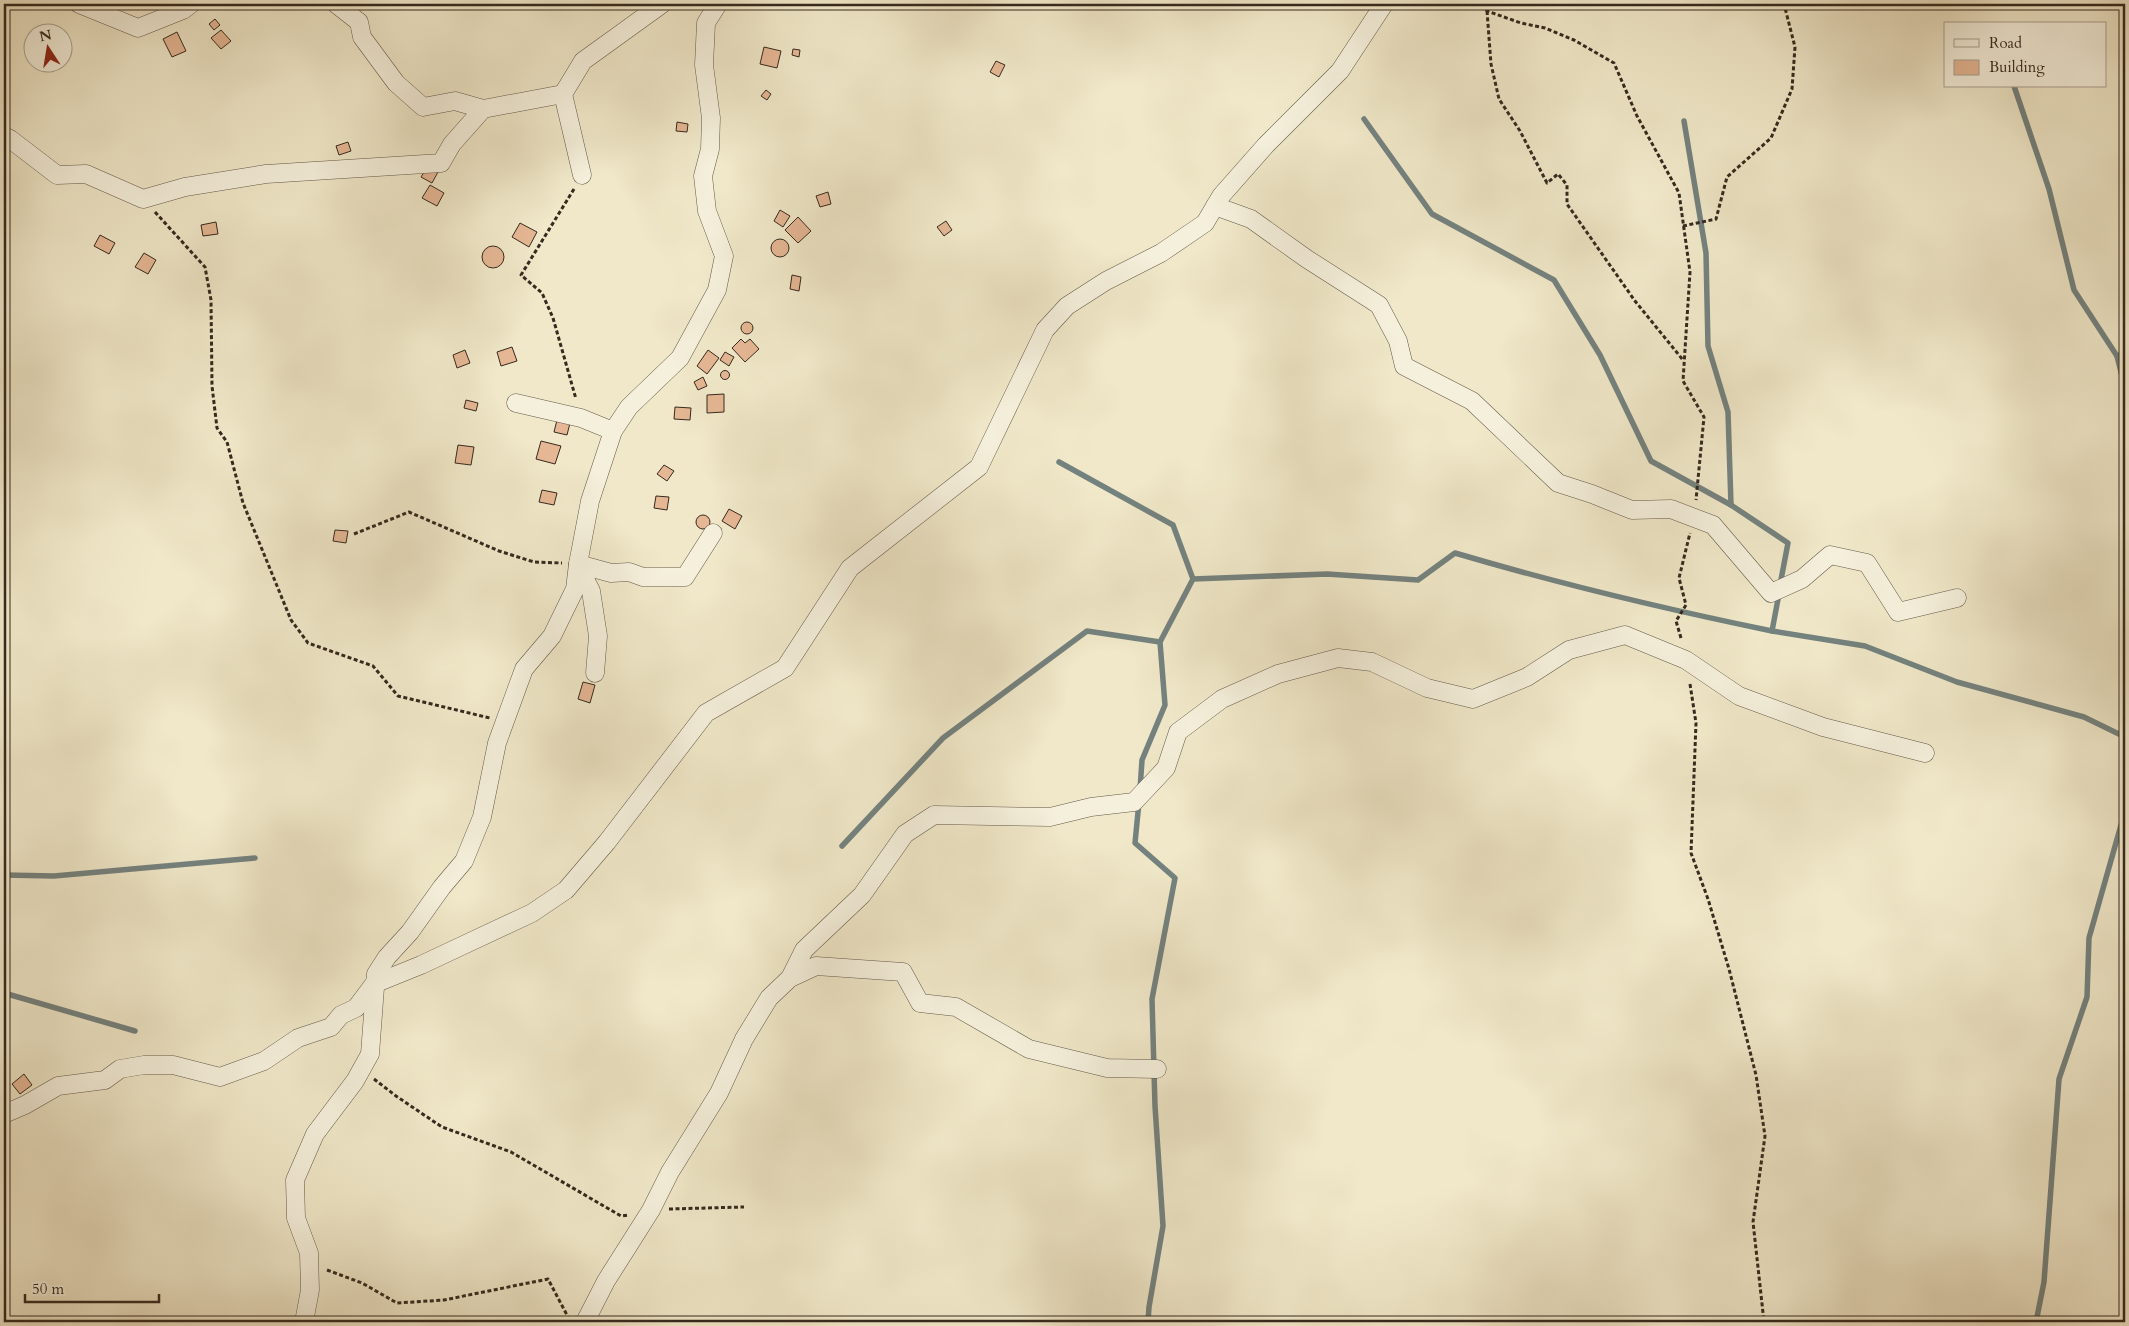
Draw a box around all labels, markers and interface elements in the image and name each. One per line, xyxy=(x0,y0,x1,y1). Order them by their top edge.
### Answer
north arrow xyxy=(22,22,72,72)
legend xyxy=(1944,22,2106,88)
text: N xyxy=(37,25,53,46)
text: Road xyxy=(1989,33,2022,53)
text: Building xyxy=(1989,57,2045,77)
scale bar xyxy=(25,1271,159,1303)
text: 50 m xyxy=(32,1279,64,1299)

